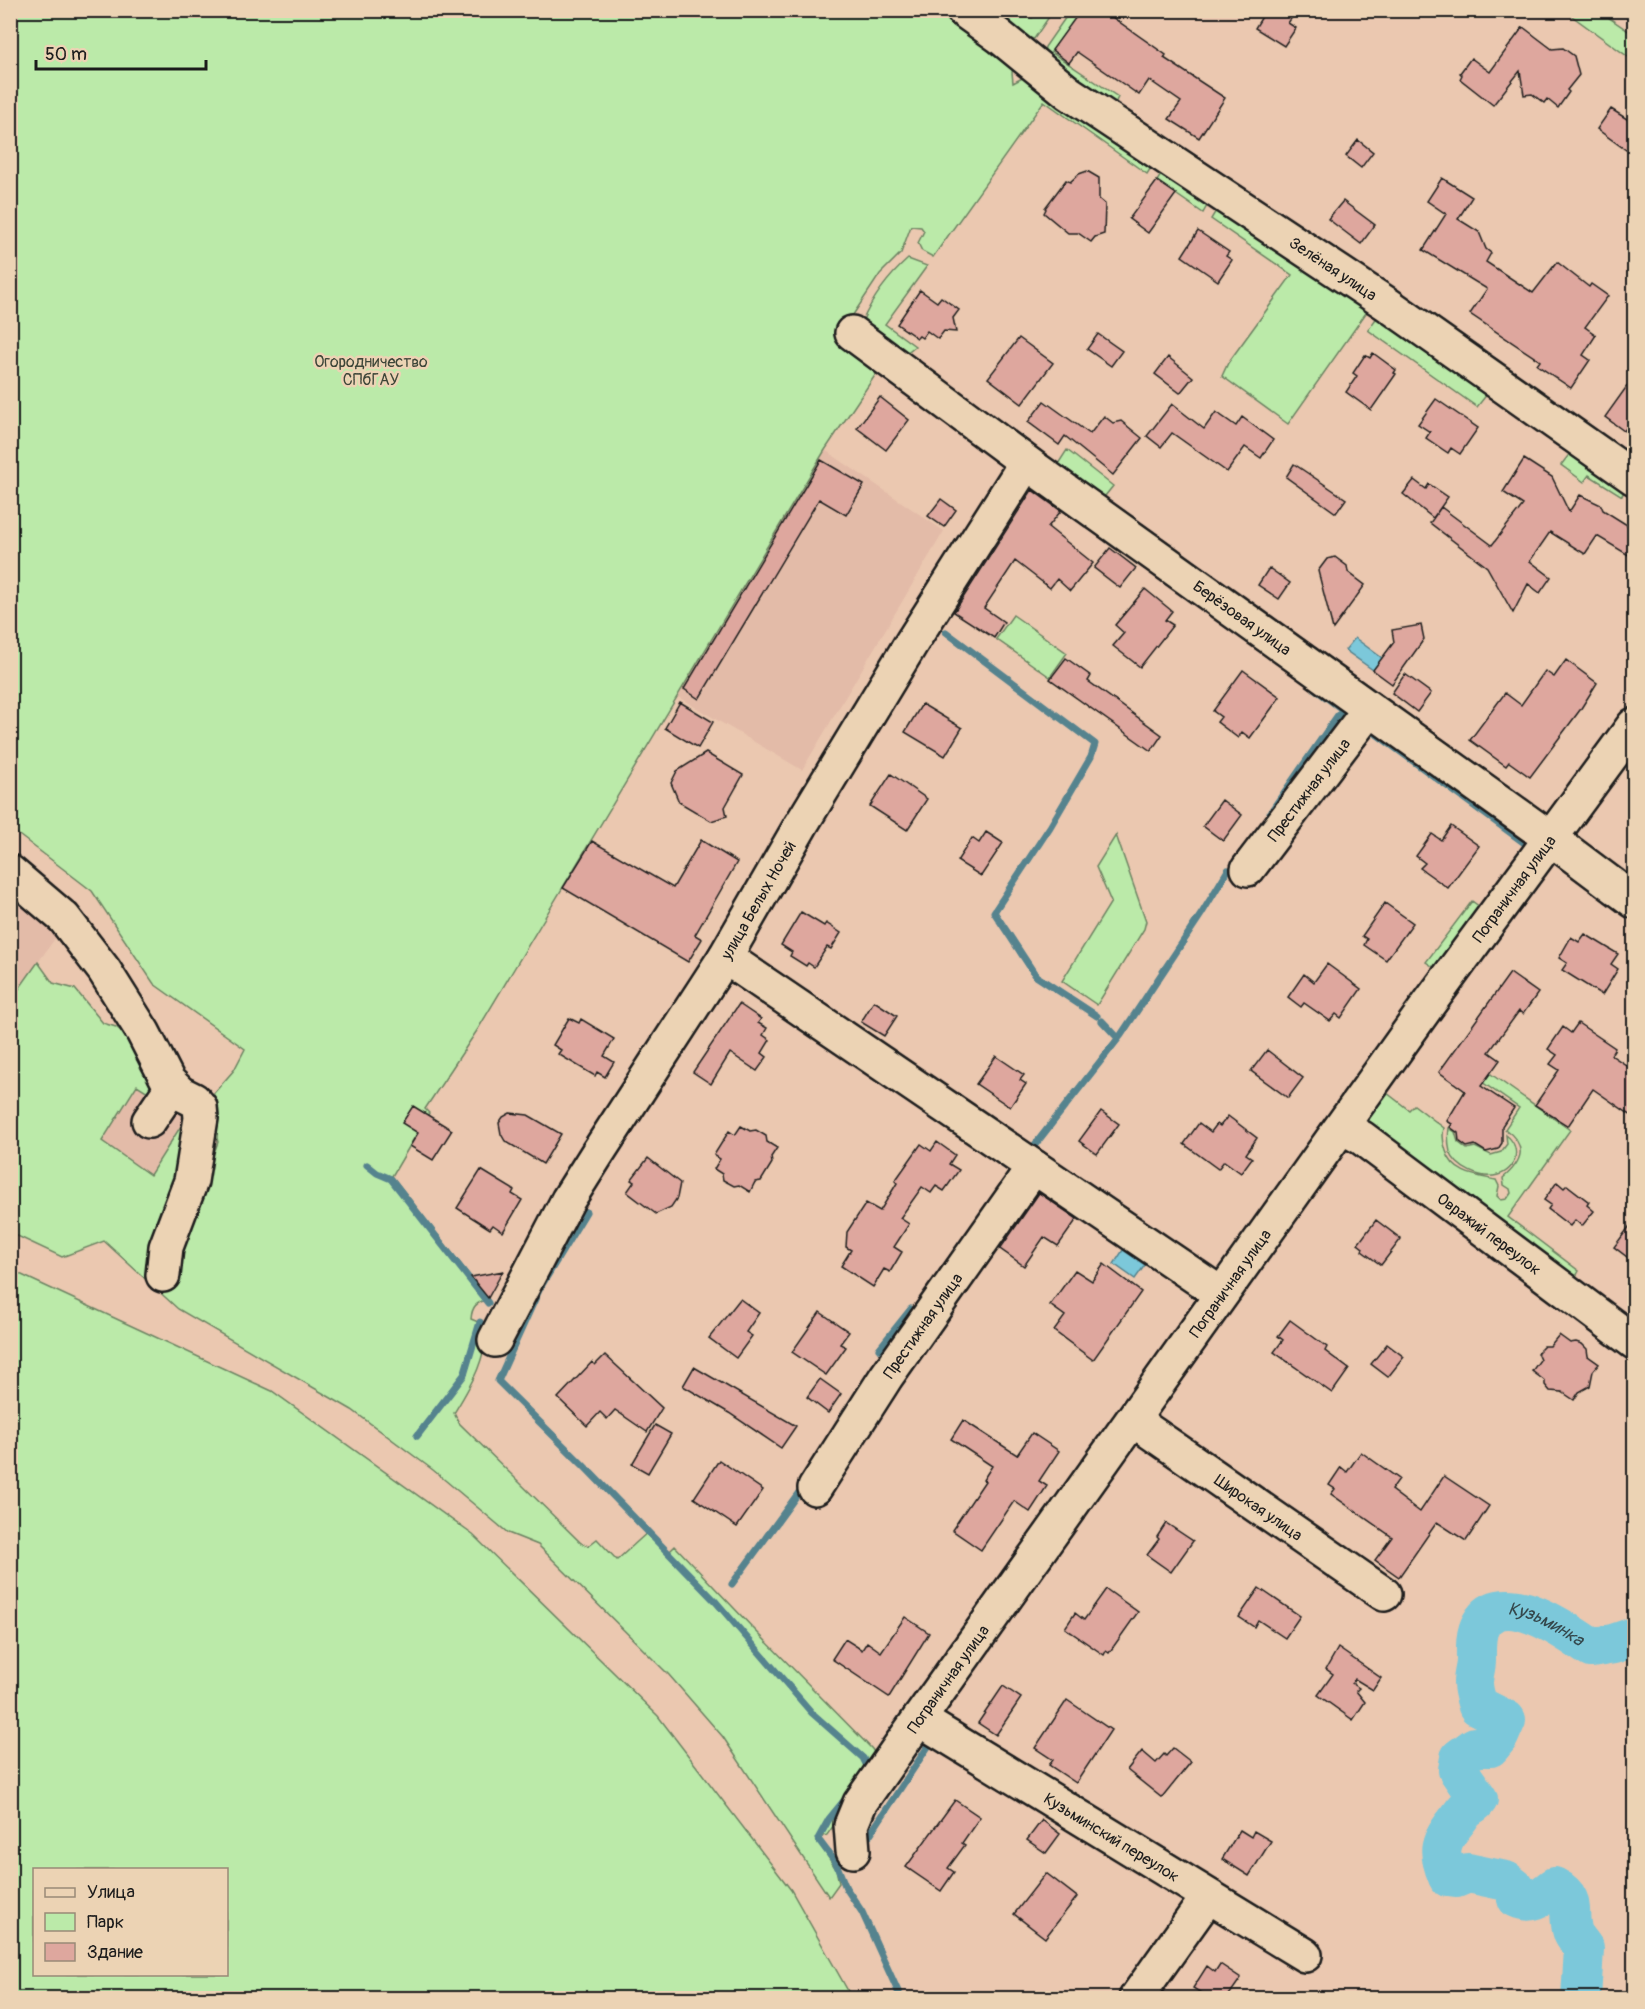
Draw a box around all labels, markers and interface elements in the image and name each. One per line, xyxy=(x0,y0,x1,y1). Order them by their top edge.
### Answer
scale bar xyxy=(36,33,206,71)
text: 50 m xyxy=(45,43,87,66)
street label: Зелёная улица xyxy=(1285,233,1380,306)
park label: Огородничество СПбГАУ xyxy=(314,352,428,390)
street label: Берёзовая улица xyxy=(1189,576,1295,660)
street label: Престижная улица xyxy=(1264,734,1355,846)
street label: Пограничная улица xyxy=(1468,832,1561,947)
street label: улица Белых Ночей xyxy=(716,838,801,964)
street label: Овражий переулок xyxy=(1433,1189,1545,1280)
street label: Пограничная улица xyxy=(1185,1226,1276,1342)
street label: Престижная улица xyxy=(879,1269,967,1383)
street label: Широкая улица xyxy=(1210,1470,1306,1546)
water label: Кузьминка xyxy=(1507,1598,1590,1653)
street label: Пограничная улица xyxy=(903,1621,994,1737)
street label: Кузьминский переулок xyxy=(1040,1789,1183,1887)
legend xyxy=(33,1868,228,1976)
text: Улица xyxy=(87,1881,135,1904)
text: Парк xyxy=(87,1911,124,1934)
text: Здание xyxy=(87,1941,143,1964)

